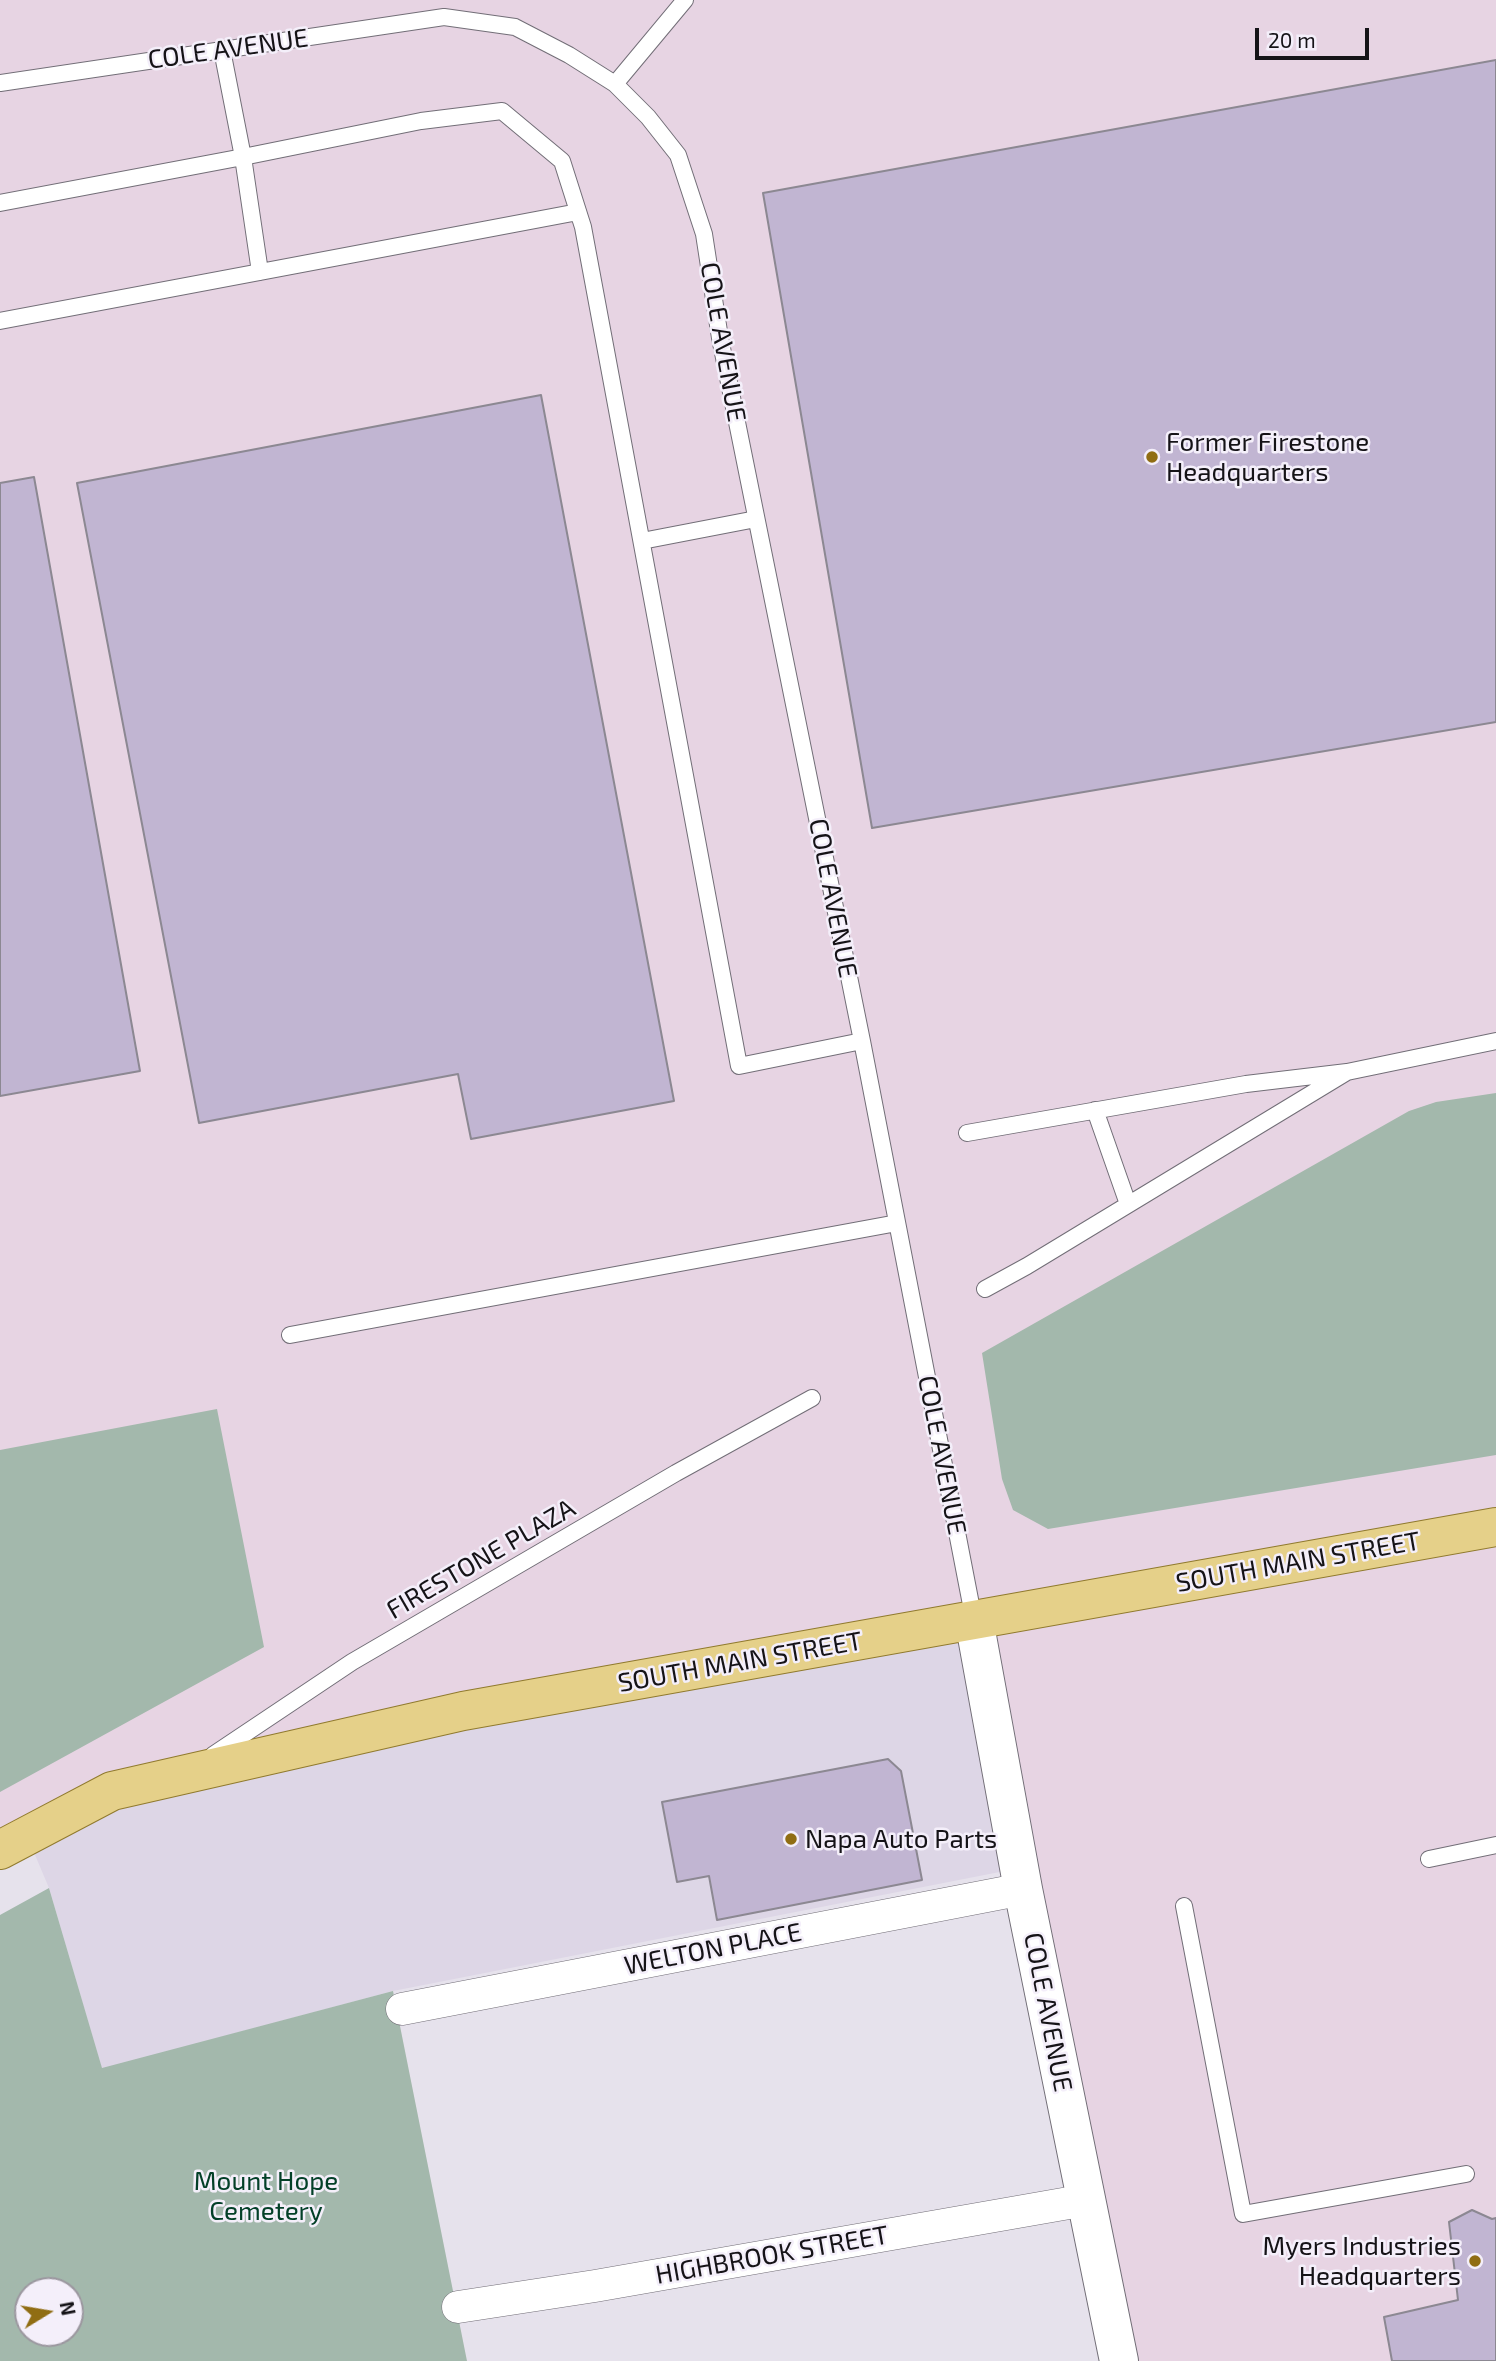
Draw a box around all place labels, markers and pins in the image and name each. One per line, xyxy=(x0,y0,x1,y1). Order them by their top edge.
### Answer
place label: Former Firestone Headquarters xyxy=(1166,426,1369,488)
marker: Former Firestone Headquarters xyxy=(1144,449,1160,465)
place label: Napa Auto Parts xyxy=(805,1823,997,1855)
marker: Napa Auto Parts xyxy=(783,1831,799,1847)
place label: Myers Industries Headquarters xyxy=(1262,2230,1461,2292)
marker: Myers Industries Headquarters xyxy=(1467,2253,1483,2269)

